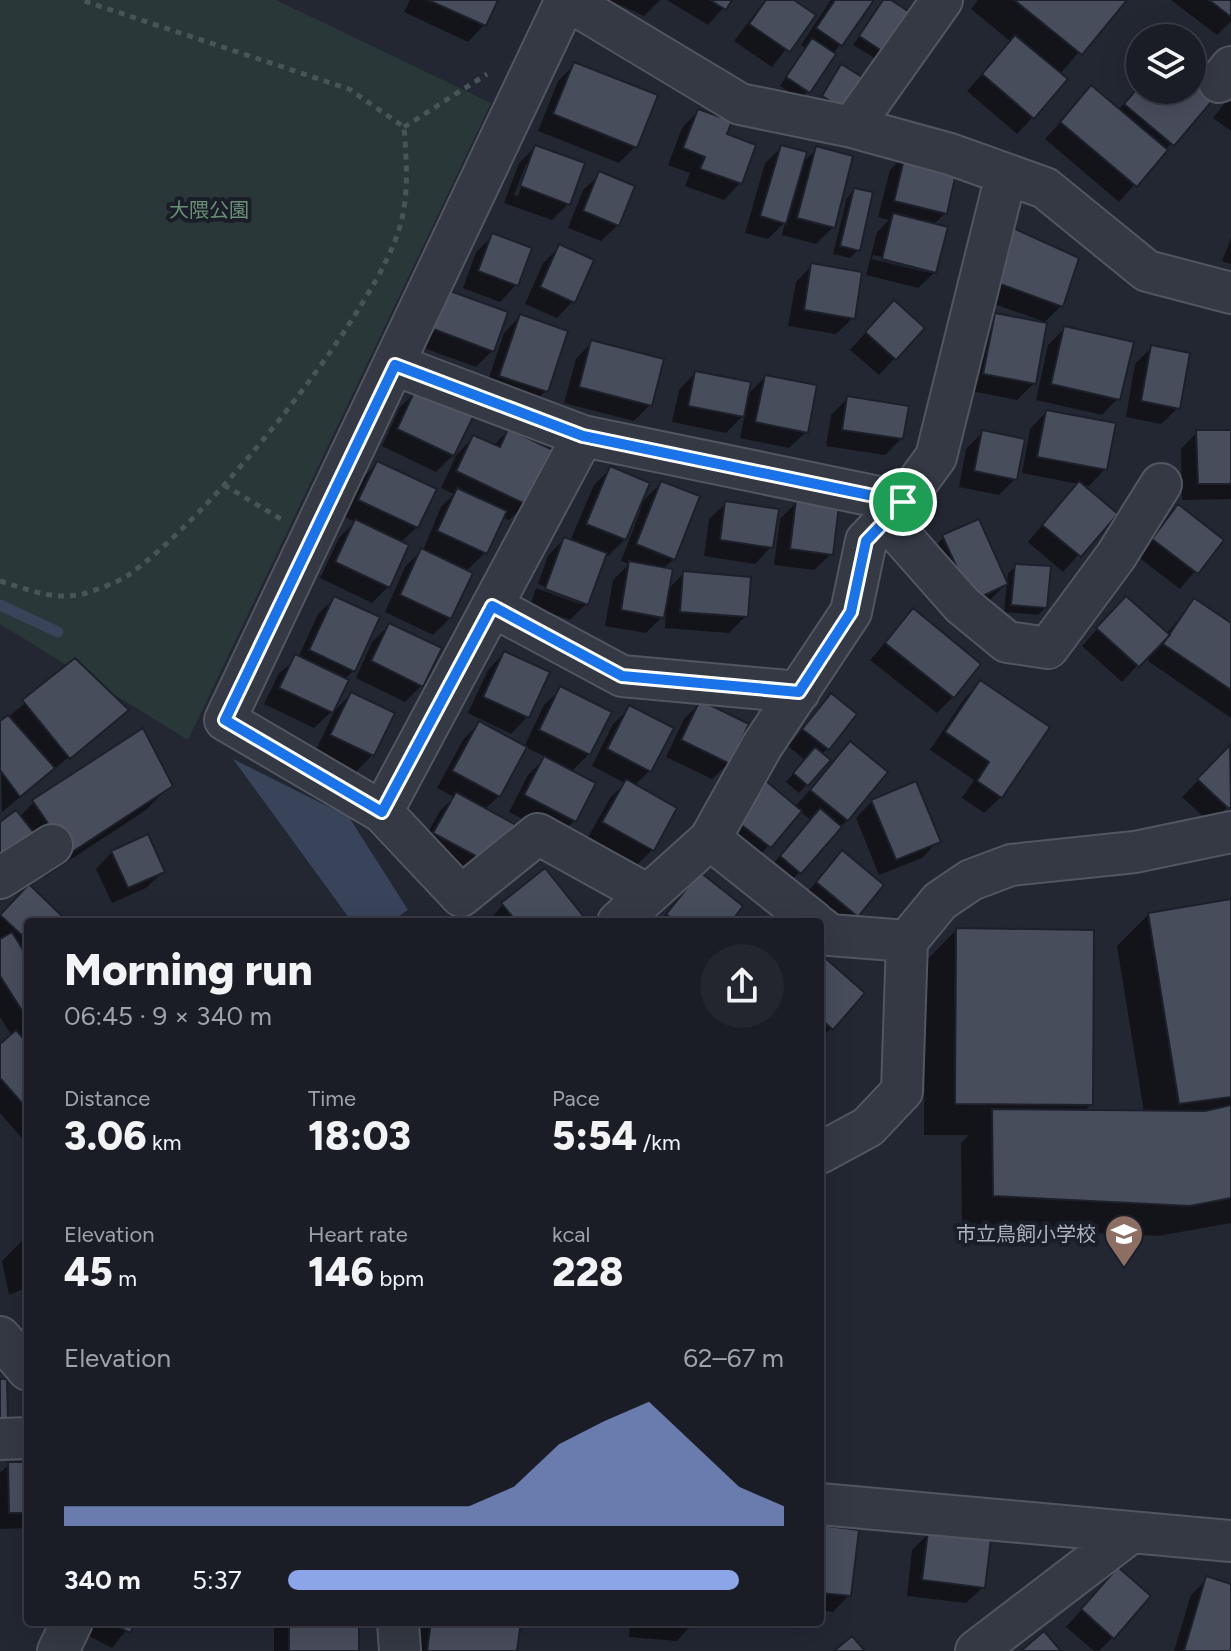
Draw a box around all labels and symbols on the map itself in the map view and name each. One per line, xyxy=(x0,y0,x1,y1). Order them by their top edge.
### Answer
park label: 大隈公園 xyxy=(169,198,249,222)
pin xyxy=(869,468,937,536)
school or university icon: 市立鳥飼小学校 xyxy=(1103,1213,1145,1268)
place label: 市立鳥飼小学校 xyxy=(956,1222,1096,1246)

